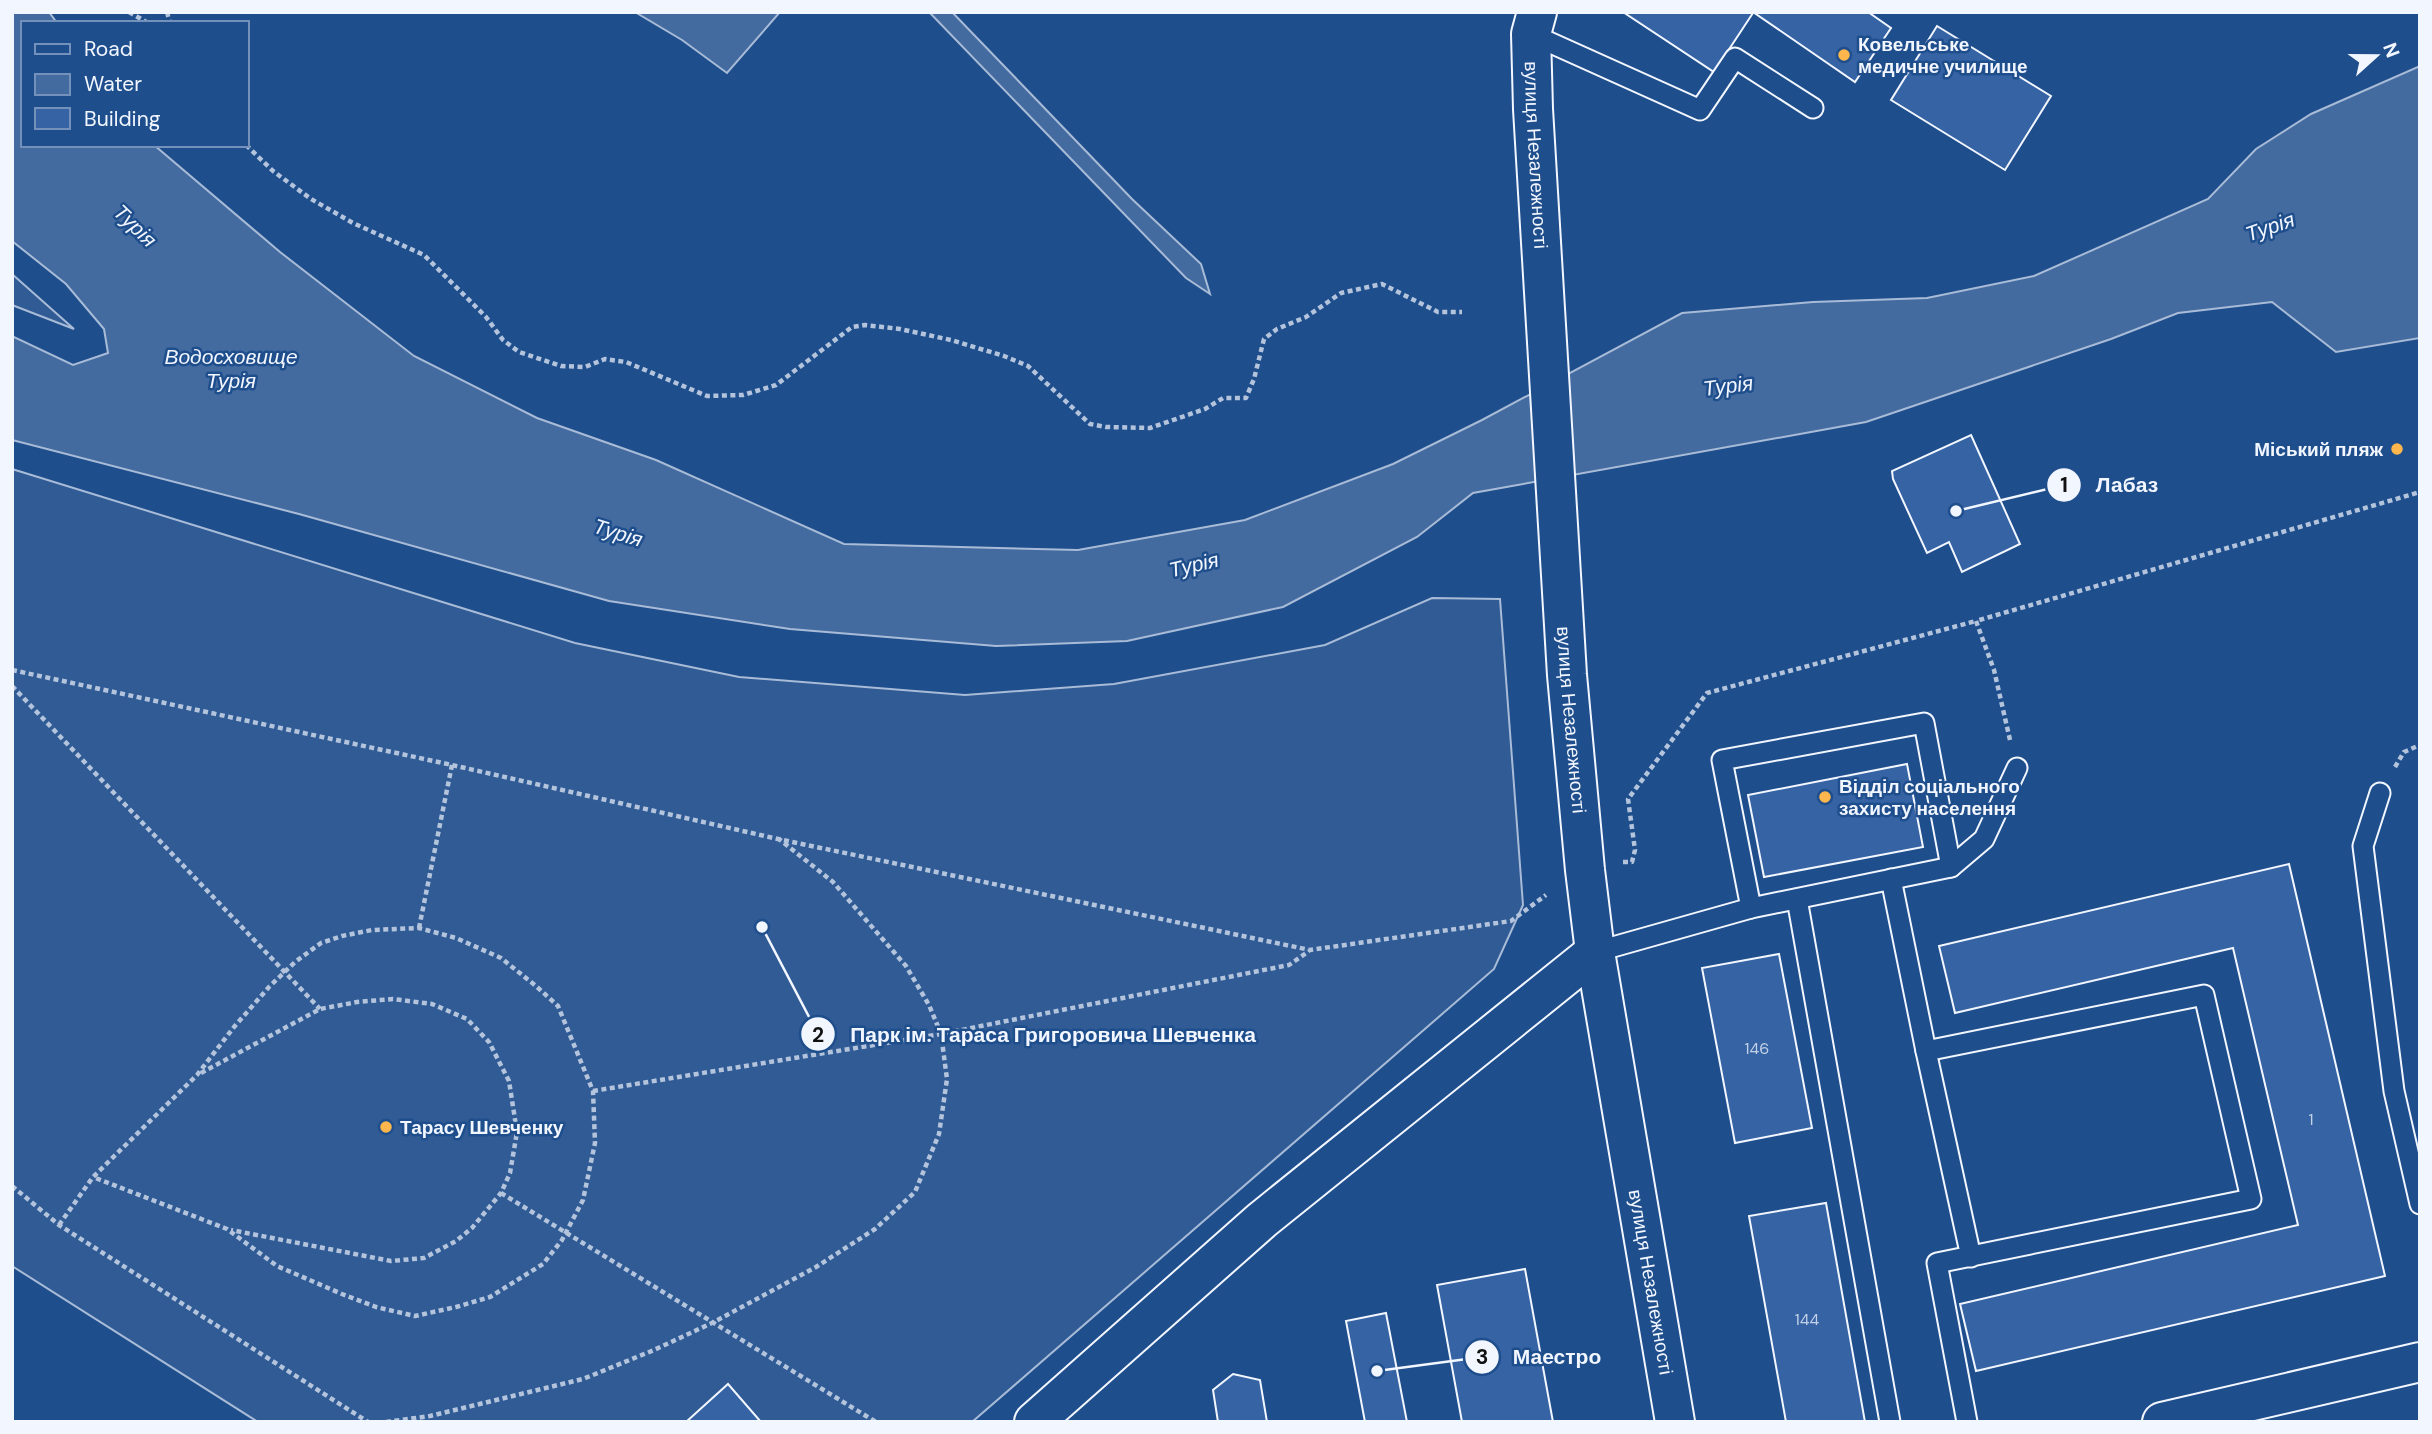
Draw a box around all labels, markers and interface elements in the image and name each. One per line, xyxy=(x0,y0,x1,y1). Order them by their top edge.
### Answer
legend xyxy=(21,21,248,147)
north arrow xyxy=(2341,21,2411,91)
place label: Ковельське медичне училище xyxy=(1858,32,2028,79)
text: Road xyxy=(84,35,133,63)
text: N xyxy=(2377,39,2406,61)
marker: Ковельське медичне училище xyxy=(1836,47,1852,63)
street label: вулиця Незалежності xyxy=(1519,61,1553,250)
text: Water xyxy=(84,70,142,98)
text: Building xyxy=(84,105,161,133)
water label: Турія xyxy=(107,198,163,254)
water label: Турія xyxy=(2242,206,2298,248)
water label: Водосховище Турія xyxy=(164,343,298,395)
water label: Турія xyxy=(1701,369,1755,403)
place label: Міський пляж xyxy=(2254,437,2384,462)
marker: Міський пляж xyxy=(2389,441,2405,457)
callout: Лабаз xyxy=(2047,464,2172,506)
text: 1 xyxy=(2060,471,2068,499)
text: Лабаз xyxy=(2096,471,2158,499)
water label: Турія xyxy=(590,512,646,554)
water label: Турія xyxy=(1166,546,1222,584)
street label: вулиця Незалежності xyxy=(1551,626,1592,815)
place label: Відділ соціального захисту населення xyxy=(1839,774,2020,821)
marker: Відділ соціального захисту населення xyxy=(1817,789,1833,805)
callout: Парк ім. Тараса Григоровича Шевченка xyxy=(801,1013,1269,1055)
text: 2 xyxy=(812,1021,824,1049)
text: Парк ім. Тараса Григоровича Шевченка xyxy=(850,1021,1256,1049)
house number: 146 xyxy=(1745,1038,1769,1059)
house number: 1 xyxy=(2309,1109,2314,1130)
place label: Тарасу Шевченку xyxy=(400,1115,564,1140)
marker: Тарасу Шевченку xyxy=(378,1119,394,1135)
street label: вулиця Незалежності xyxy=(1623,1187,1679,1377)
house number: 144 xyxy=(1795,1309,1819,1330)
callout: Маестро xyxy=(1464,1336,1616,1378)
text: 3 xyxy=(1476,1343,1488,1371)
text: Маестро xyxy=(1513,1343,1601,1371)

